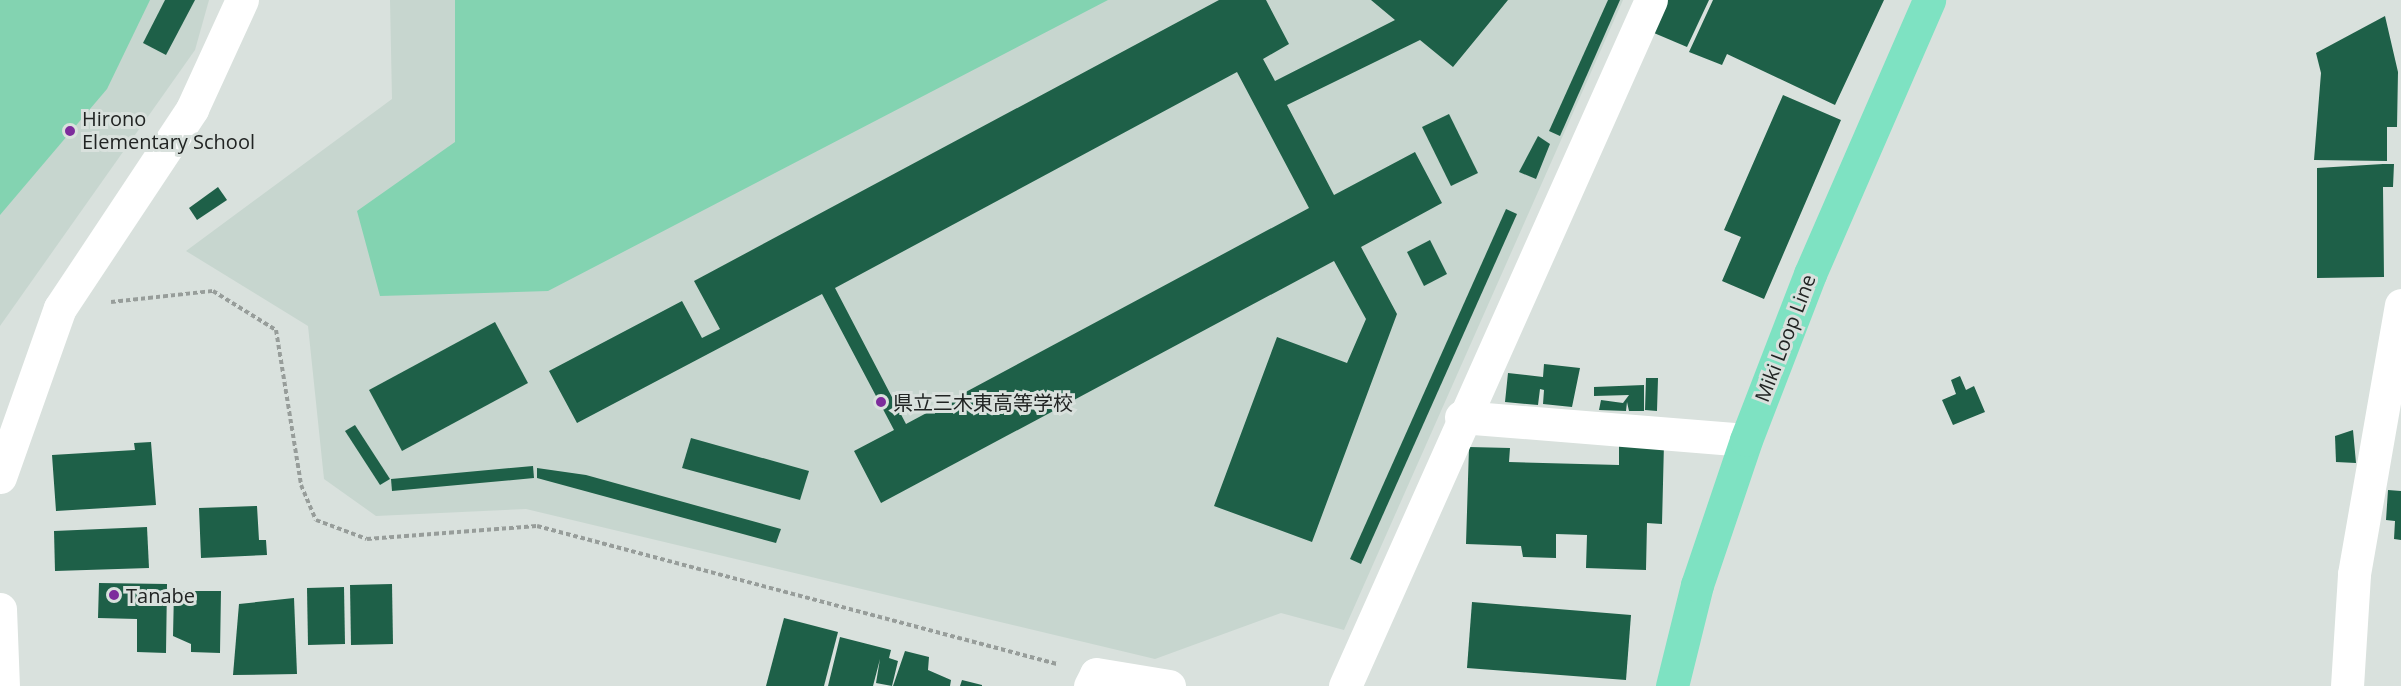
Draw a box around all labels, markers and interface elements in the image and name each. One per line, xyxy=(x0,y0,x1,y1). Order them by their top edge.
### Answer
place label: Hirono Elementary School xyxy=(82,107,255,154)
marker: Hirono Elementary School xyxy=(63,124,77,138)
street label: Miki Loop Line xyxy=(1750,271,1820,405)
place label: 県立三木東高等学校 xyxy=(893,390,1073,414)
marker: 県立三木東高等学校 xyxy=(874,395,888,409)
place label: Tanabe xyxy=(126,583,195,607)
marker: Tanabe xyxy=(107,588,121,602)

